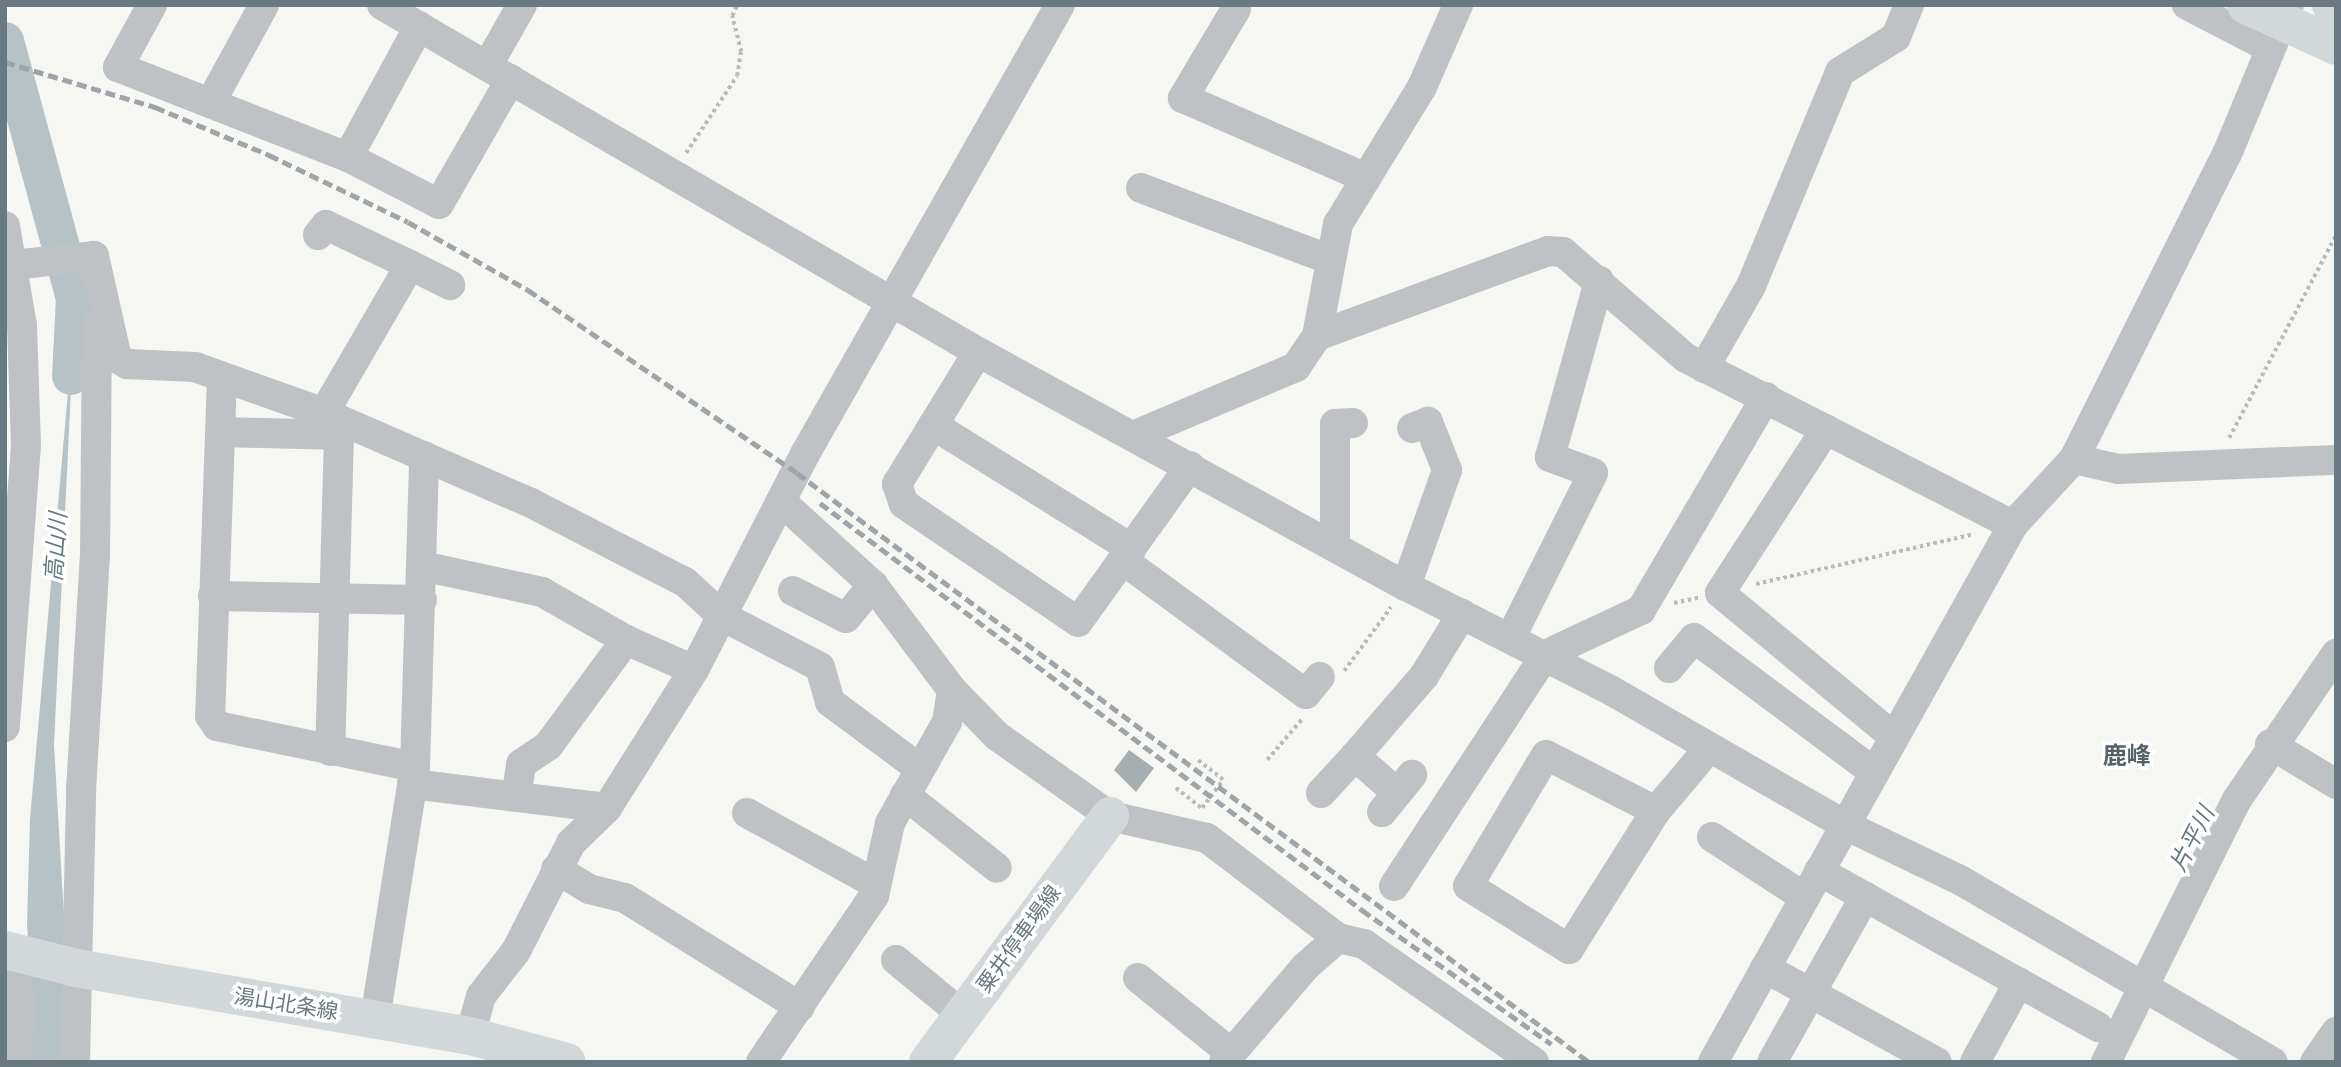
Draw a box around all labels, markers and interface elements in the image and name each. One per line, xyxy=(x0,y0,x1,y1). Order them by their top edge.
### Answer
water label: 高山川 xyxy=(40,512,72,582)
district label: 鹿峰 xyxy=(2103,743,2151,771)
water label: 片平川 xyxy=(2164,802,2220,876)
street label: 粟井停車場線 xyxy=(972,881,1066,997)
street label: 湯山北条線 xyxy=(232,983,340,1025)

